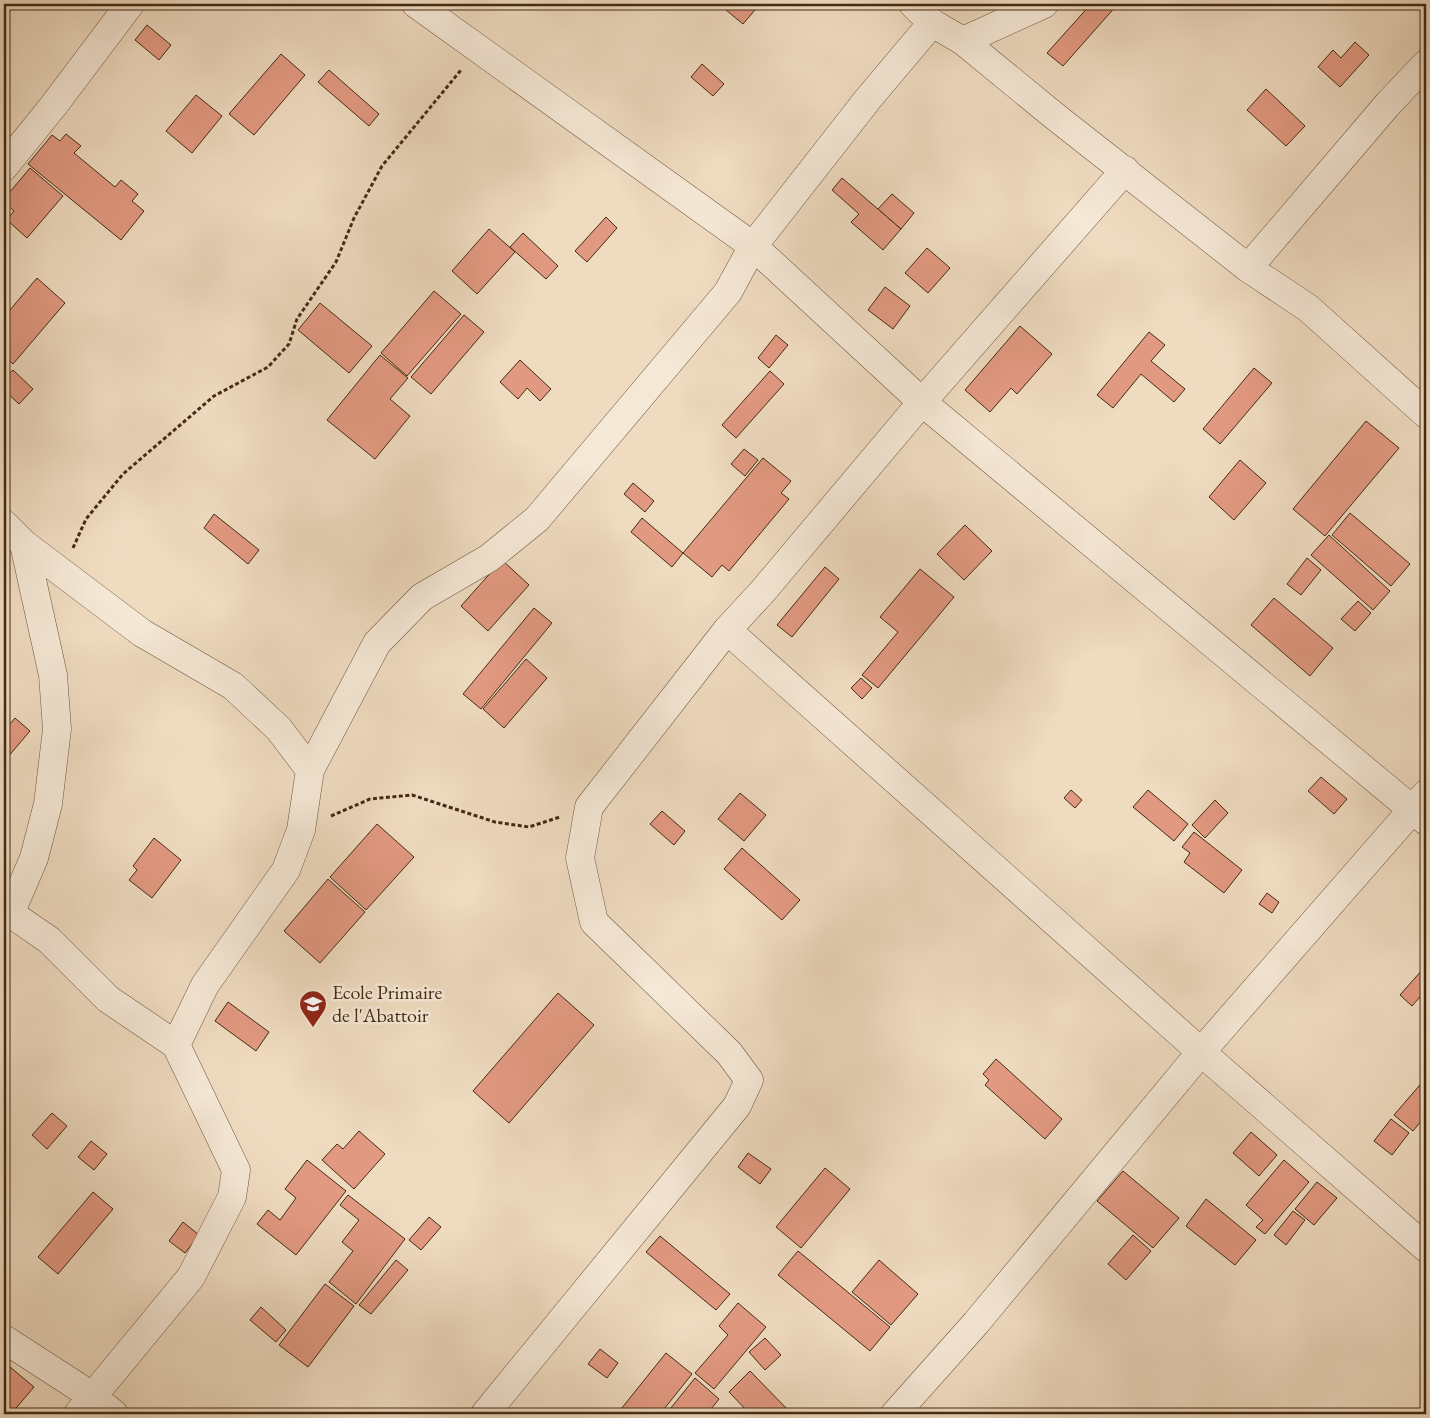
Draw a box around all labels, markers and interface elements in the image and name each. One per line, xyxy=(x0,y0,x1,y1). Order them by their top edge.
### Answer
place label: Ecole Primaire de l'Abattoir xyxy=(332,979,442,1028)
school or university icon: Ecole Primaire de l'Abattoir xyxy=(298,989,328,1028)

